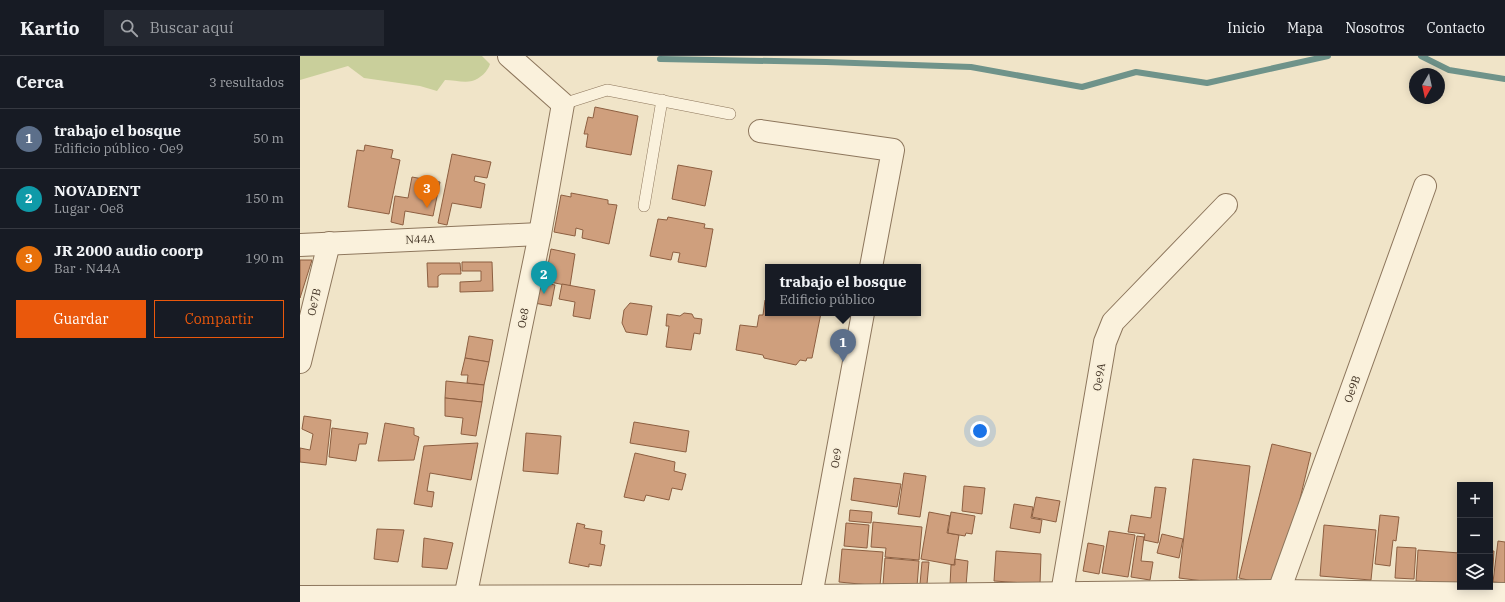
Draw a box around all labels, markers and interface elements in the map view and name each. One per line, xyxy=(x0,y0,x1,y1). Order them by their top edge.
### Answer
search box xyxy=(104,10,384,46)
text: Kartio xyxy=(20,16,80,40)
icon: search xyxy=(118,17,140,39)
text: Buscar aquí xyxy=(150,18,233,37)
text: Inicio xyxy=(1227,19,1265,37)
text: Mapa xyxy=(1287,19,1323,37)
text: Nosotros xyxy=(1345,19,1405,37)
text: Contacto xyxy=(1427,19,1485,37)
north arrow xyxy=(1409,68,1445,104)
text: Cerca xyxy=(16,71,64,93)
text: 3 resultados xyxy=(209,74,284,91)
text: trabajo el bosque xyxy=(54,121,181,140)
text: 1 xyxy=(25,130,33,147)
text: 50 m xyxy=(253,130,284,147)
text: Edificio público · Oe9 xyxy=(54,140,184,157)
pin: 3 xyxy=(414,175,440,208)
text: NOVADENT xyxy=(54,181,141,200)
text: 2 xyxy=(25,190,33,207)
text: 150 m xyxy=(245,190,284,207)
text: Lugar · Oe8 xyxy=(54,200,124,217)
street label: N44A xyxy=(405,231,435,247)
text: JR 2000 audio coorp xyxy=(54,241,203,260)
text: 3 xyxy=(25,250,33,267)
text: 190 m xyxy=(245,250,284,267)
text: Bar · N44A xyxy=(54,260,120,277)
pin: 2 xyxy=(531,261,557,294)
popup xyxy=(765,264,921,316)
text: trabajo el bosque xyxy=(780,272,906,291)
street label: Oe7B xyxy=(304,287,324,317)
text: Edificio público xyxy=(780,291,875,308)
button: Guardar xyxy=(16,300,146,338)
button: Compartir xyxy=(154,300,284,338)
street label: Oe8 xyxy=(514,307,532,329)
pin: 1 xyxy=(830,329,856,362)
street label: Oe9A xyxy=(1090,362,1108,392)
street label: Oe9B xyxy=(1341,374,1363,404)
your location xyxy=(970,421,990,441)
street label: Oe9 xyxy=(827,447,845,469)
map controls xyxy=(1457,482,1493,590)
button: + xyxy=(1457,482,1493,518)
button: − xyxy=(1457,518,1493,554)
button: layers xyxy=(1457,554,1493,590)

